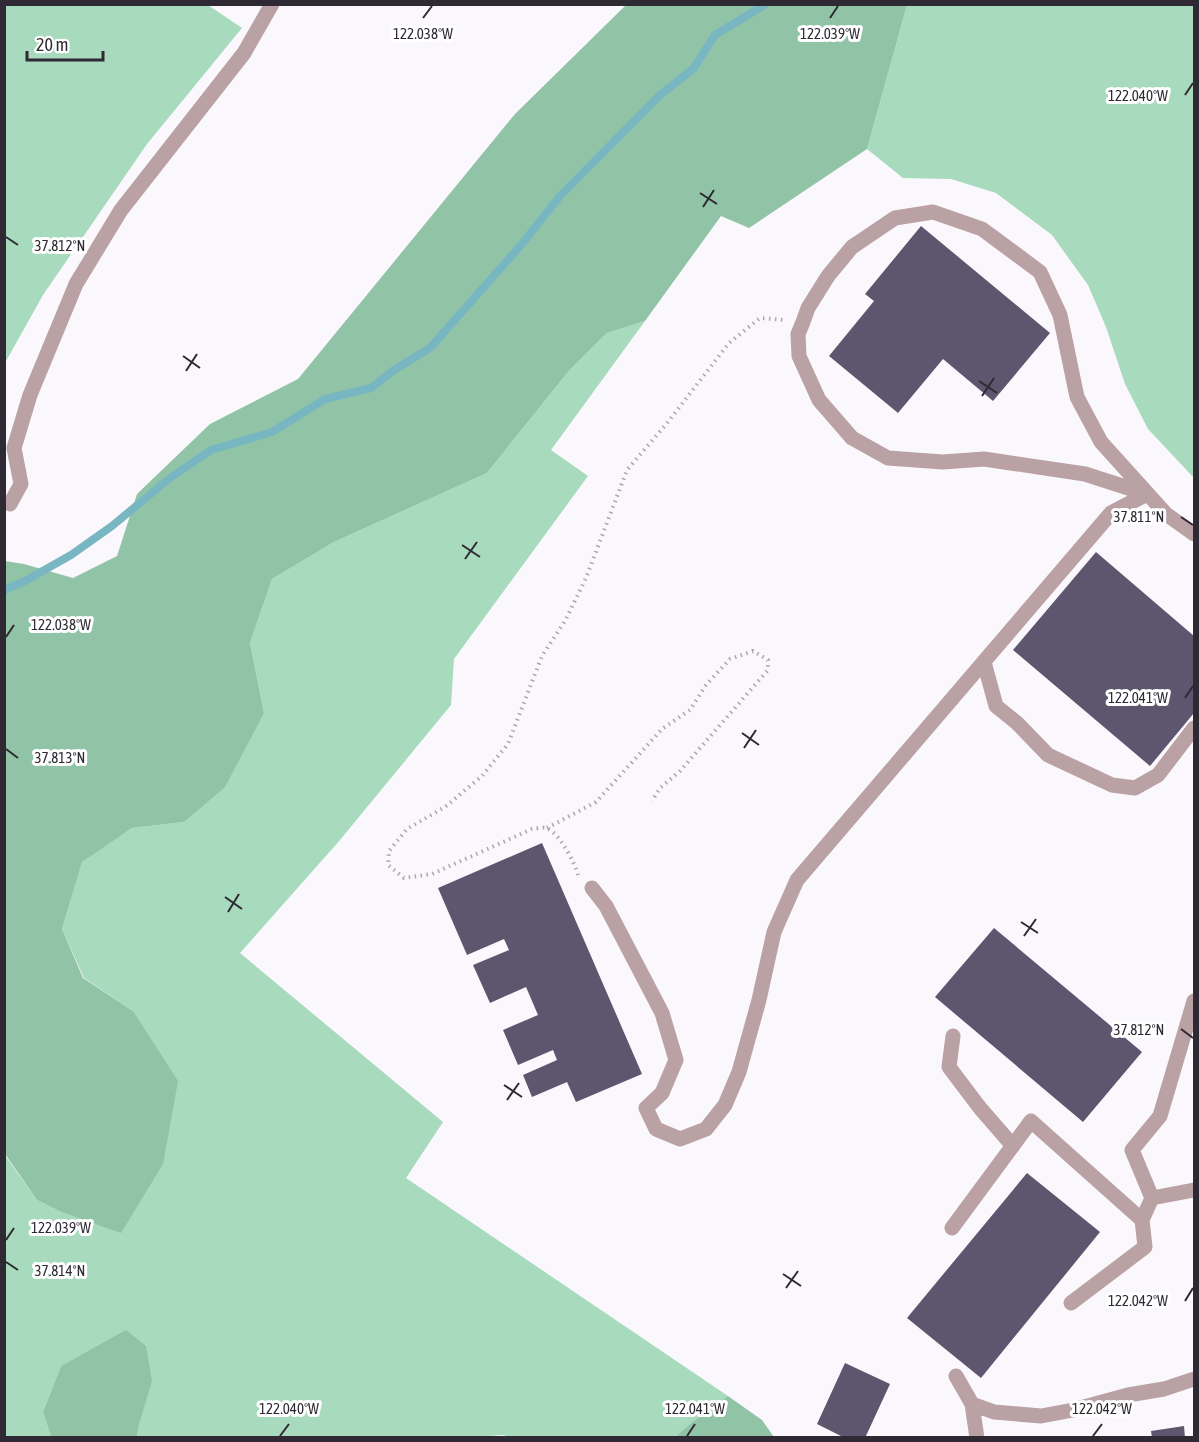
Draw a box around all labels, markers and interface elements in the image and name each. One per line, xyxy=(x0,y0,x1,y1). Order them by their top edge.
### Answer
scale bar xyxy=(27,24,104,62)
text: 122.038°W xyxy=(393,25,453,42)
text: 122.039°W xyxy=(800,25,860,42)
text: 20 m xyxy=(36,34,68,55)
text: 122.040°W xyxy=(1108,87,1168,104)
text: 37.812°N xyxy=(35,237,85,254)
text: 37.811°N xyxy=(1114,508,1164,525)
text: 122.038°W xyxy=(31,616,91,633)
text: 122.041°W xyxy=(1108,689,1168,706)
text: 37.813°N xyxy=(35,749,85,766)
text: 37.812°N xyxy=(1114,1021,1164,1038)
text: 122.039°W xyxy=(31,1219,91,1236)
text: 37.814°N xyxy=(35,1262,85,1279)
text: 122.042°W xyxy=(1108,1292,1168,1309)
text: 122.040°W xyxy=(259,1400,319,1417)
text: 122.041°W xyxy=(665,1400,725,1417)
text: 122.042°W xyxy=(1072,1400,1132,1417)

